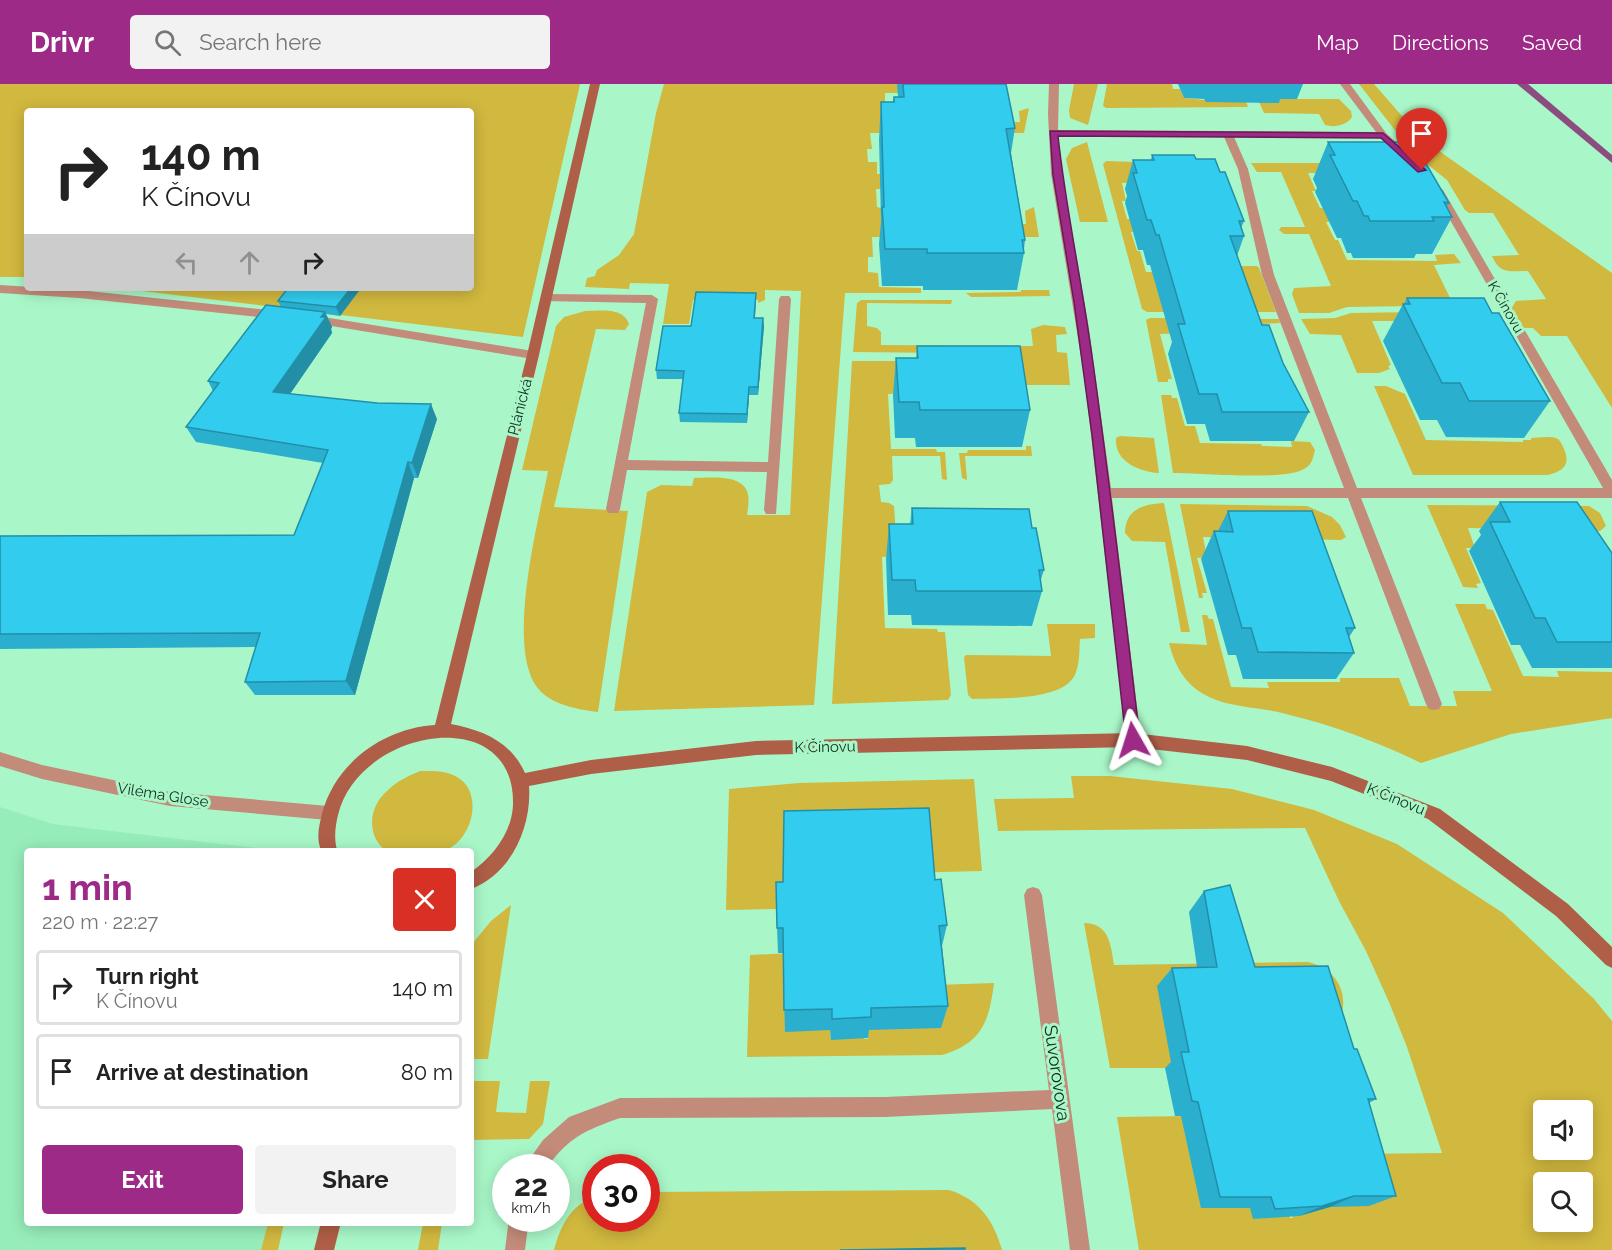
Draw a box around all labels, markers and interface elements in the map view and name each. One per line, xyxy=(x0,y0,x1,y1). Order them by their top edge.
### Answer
search box xyxy=(130,15,550,69)
text: Drivr xyxy=(30,26,94,59)
icon: search xyxy=(151,26,184,59)
text: Search here xyxy=(199,29,321,55)
text: Map xyxy=(1316,30,1359,55)
text: Directions xyxy=(1392,30,1489,55)
text: Saved xyxy=(1522,30,1582,55)
pin xyxy=(1396,108,1447,170)
icon: arrive xyxy=(1405,117,1438,150)
text: 140 m xyxy=(141,131,261,180)
icon: right xyxy=(42,132,120,210)
text: K Čínovu xyxy=(141,181,251,212)
icon: left xyxy=(170,246,203,279)
icon: ahead xyxy=(233,246,266,279)
icon: right xyxy=(296,246,329,279)
street label: K Čínovu xyxy=(1485,277,1529,336)
street label: Plánická xyxy=(504,377,536,437)
position arrow xyxy=(1101,708,1165,772)
street label: K Čínovu xyxy=(794,736,856,757)
street label: K Čínovu xyxy=(1364,778,1428,819)
street label: Viléma Glose xyxy=(116,779,210,811)
text: 1 min xyxy=(42,866,133,908)
button: close xyxy=(393,868,456,931)
text: 220 m · 22:27 xyxy=(42,910,158,934)
text: Turn right xyxy=(96,963,199,989)
icon: right xyxy=(45,971,78,1004)
text: 140 m xyxy=(392,975,453,1001)
text: K Čínovu xyxy=(96,989,178,1013)
street label: Suvorovova xyxy=(1040,1024,1075,1122)
icon: arrive xyxy=(45,1055,78,1088)
text: Arrive at destination xyxy=(96,1059,309,1085)
text: 80 m xyxy=(401,1059,453,1085)
map controls xyxy=(1533,1100,1593,1232)
button: sound xyxy=(1533,1100,1593,1160)
button: Exit xyxy=(42,1145,243,1214)
button: Share xyxy=(255,1145,456,1214)
speed limit sign: 30 xyxy=(582,1154,660,1232)
text: 22 xyxy=(514,1168,548,1203)
button: search xyxy=(1533,1172,1593,1232)
text: km/h xyxy=(511,1199,551,1217)

